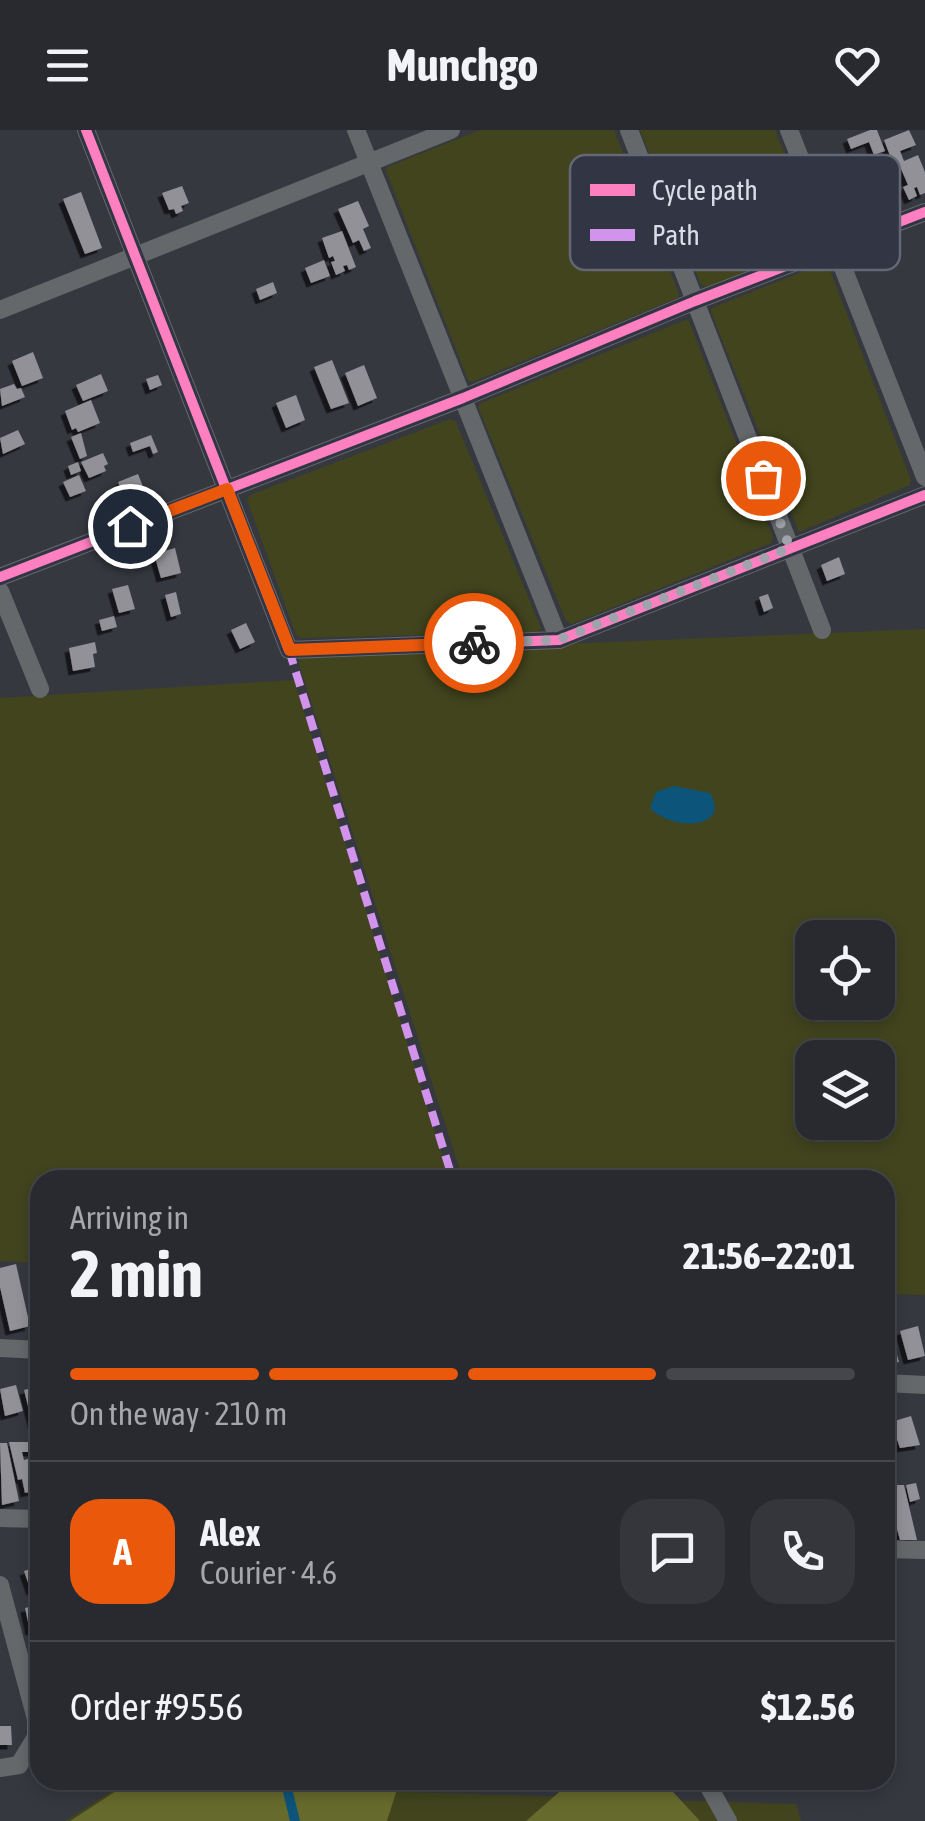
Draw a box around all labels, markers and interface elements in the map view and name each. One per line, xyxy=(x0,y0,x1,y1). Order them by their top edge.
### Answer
icon: menu xyxy=(40,38,95,93)
icon: heart xyxy=(830,38,885,93)
text: Munchgo xyxy=(387,39,538,91)
legend xyxy=(570,155,900,270)
text: Cycle path xyxy=(652,174,758,206)
text: Path xyxy=(652,219,700,251)
pin xyxy=(721,436,806,521)
icon: bag xyxy=(736,451,791,506)
pin xyxy=(88,484,173,569)
icon: home xyxy=(103,499,158,554)
courier xyxy=(424,593,524,693)
icon: bike xyxy=(447,616,502,671)
map controls xyxy=(795,920,895,1140)
button: locate xyxy=(795,920,895,1020)
button: layers xyxy=(795,1040,895,1140)
text: Arriving in xyxy=(70,1199,189,1236)
text: 21:56–22:01 xyxy=(683,1234,855,1277)
text: 2 min xyxy=(70,1236,203,1311)
text: On the way · 210 m xyxy=(70,1395,287,1432)
button: chat xyxy=(620,1499,725,1604)
button: phone xyxy=(750,1499,855,1604)
text: Alex xyxy=(200,1511,261,1554)
text: A xyxy=(113,1530,132,1573)
text: Courier · 4.6 xyxy=(200,1554,337,1591)
text: Order #9556 xyxy=(70,1685,243,1728)
text: $12.56 xyxy=(761,1685,855,1728)

